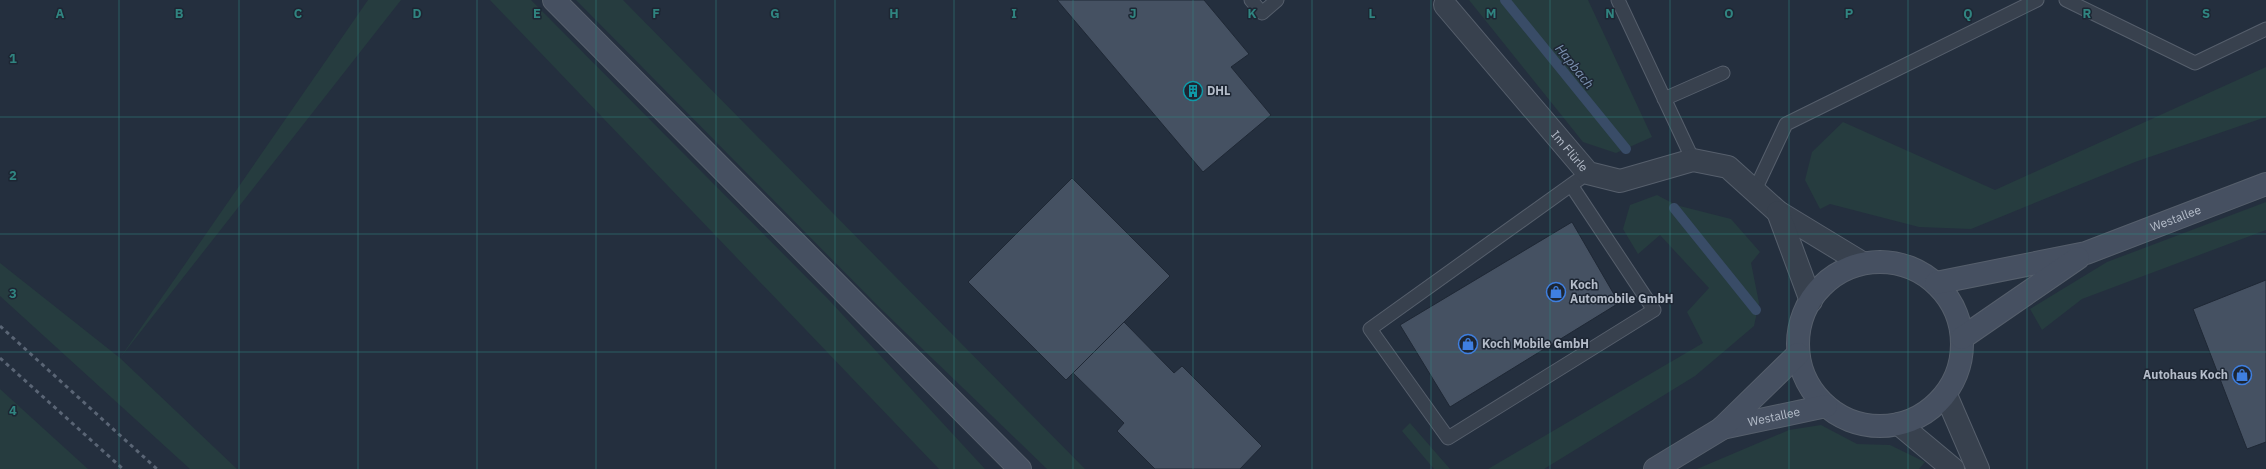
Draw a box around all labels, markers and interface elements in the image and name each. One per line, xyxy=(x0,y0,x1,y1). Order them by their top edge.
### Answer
text: A xyxy=(56,5,65,22)
text: B xyxy=(175,5,184,22)
text: C xyxy=(294,5,303,22)
text: D xyxy=(412,5,422,22)
text: E xyxy=(533,5,541,22)
text: F xyxy=(652,5,660,22)
text: G xyxy=(770,5,780,22)
text: H xyxy=(889,5,899,22)
text: I xyxy=(1011,5,1017,22)
text: J xyxy=(1129,5,1137,22)
text: K xyxy=(1247,5,1257,22)
text: L xyxy=(1369,5,1376,22)
text: M xyxy=(1486,5,1496,22)
text: N xyxy=(1605,5,1615,22)
text: O xyxy=(1724,5,1734,22)
text: P xyxy=(1845,5,1854,22)
text: Q xyxy=(1963,5,1973,22)
text: R xyxy=(2083,5,2092,22)
text: S xyxy=(2202,5,2210,22)
water label: Hapbach xyxy=(1551,41,1598,92)
text: 1 xyxy=(9,50,17,67)
building icon: DHL xyxy=(1182,80,1204,102)
place label: DHL xyxy=(1207,83,1230,98)
street label: Im Flürle xyxy=(1548,127,1592,175)
text: 2 xyxy=(9,167,17,184)
street label: Westallee xyxy=(2148,201,2203,235)
place label: Koch Automobile GmbH xyxy=(1570,277,1673,306)
shop icon: Koch Automobile GmbH xyxy=(1545,281,1567,303)
text: 3 xyxy=(9,285,17,302)
shop icon: Koch Mobile GmbH xyxy=(1457,333,1479,355)
place label: Koch Mobile GmbH xyxy=(1482,336,1589,351)
shop icon: Autohaus Koch xyxy=(2231,364,2253,386)
place label: Autohaus Koch xyxy=(2143,367,2228,382)
text: 4 xyxy=(9,402,17,419)
street label: Westallee xyxy=(1746,404,1802,429)

